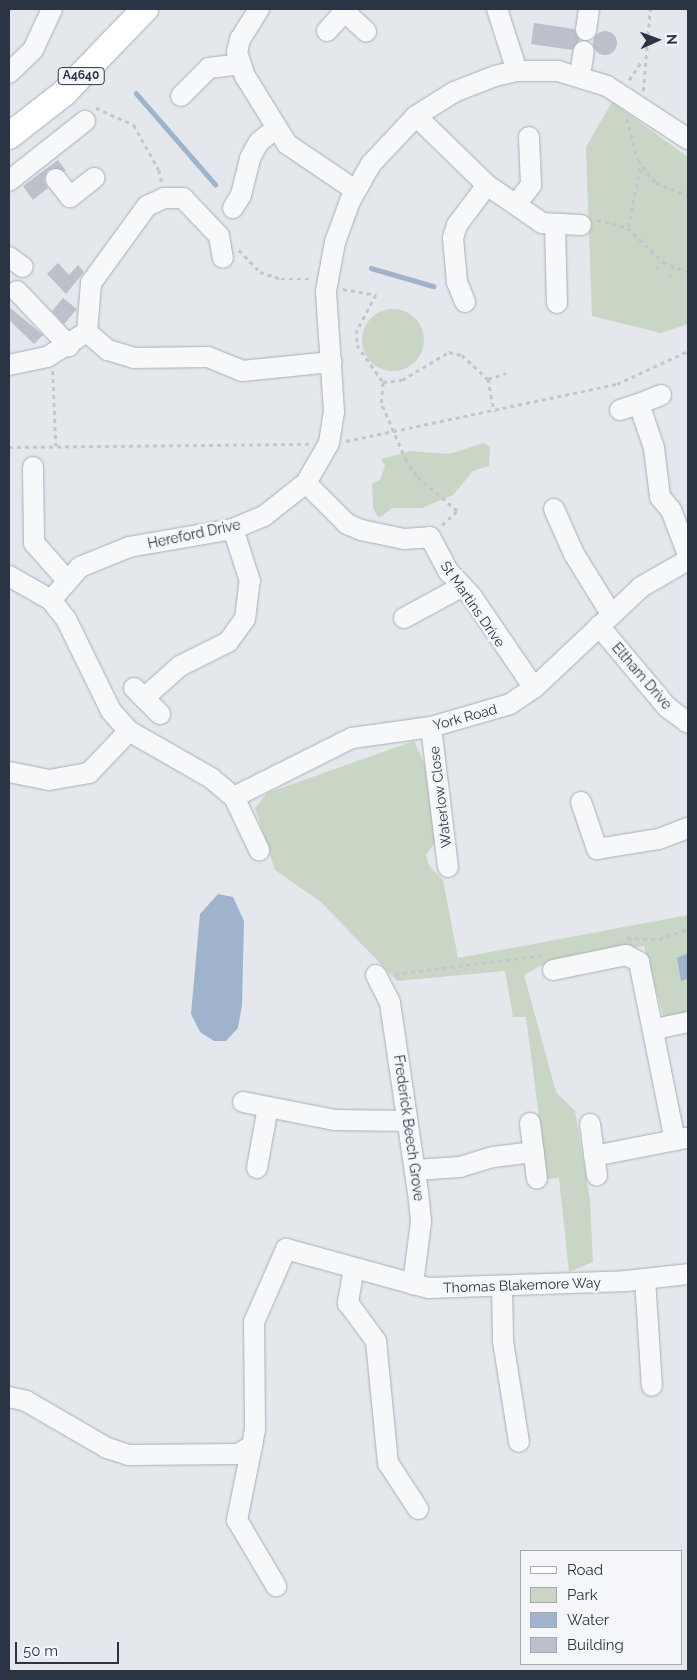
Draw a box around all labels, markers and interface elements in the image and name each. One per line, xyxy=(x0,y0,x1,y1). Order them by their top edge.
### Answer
north arrow xyxy=(632,15,682,65)
text: N xyxy=(664,34,680,45)
road number: A4640 xyxy=(57,66,105,85)
street label: Hereford Drive xyxy=(146,516,242,552)
street label: St Martins Drive xyxy=(437,558,509,650)
street label: Eltham Drive xyxy=(609,639,675,713)
street label: York Road xyxy=(431,700,499,734)
street label: Waterlow Close xyxy=(425,745,455,849)
street label: Frederick Beech Grove xyxy=(390,1054,428,1202)
street label: Thomas Blakemore Way xyxy=(443,1274,601,1296)
legend xyxy=(520,1550,682,1665)
text: Road xyxy=(567,1561,603,1579)
text: Park xyxy=(567,1586,598,1604)
text: Water xyxy=(567,1611,609,1629)
scale bar xyxy=(18,1632,121,1664)
text: Building xyxy=(567,1636,624,1654)
text: 50 m xyxy=(23,1642,58,1660)

